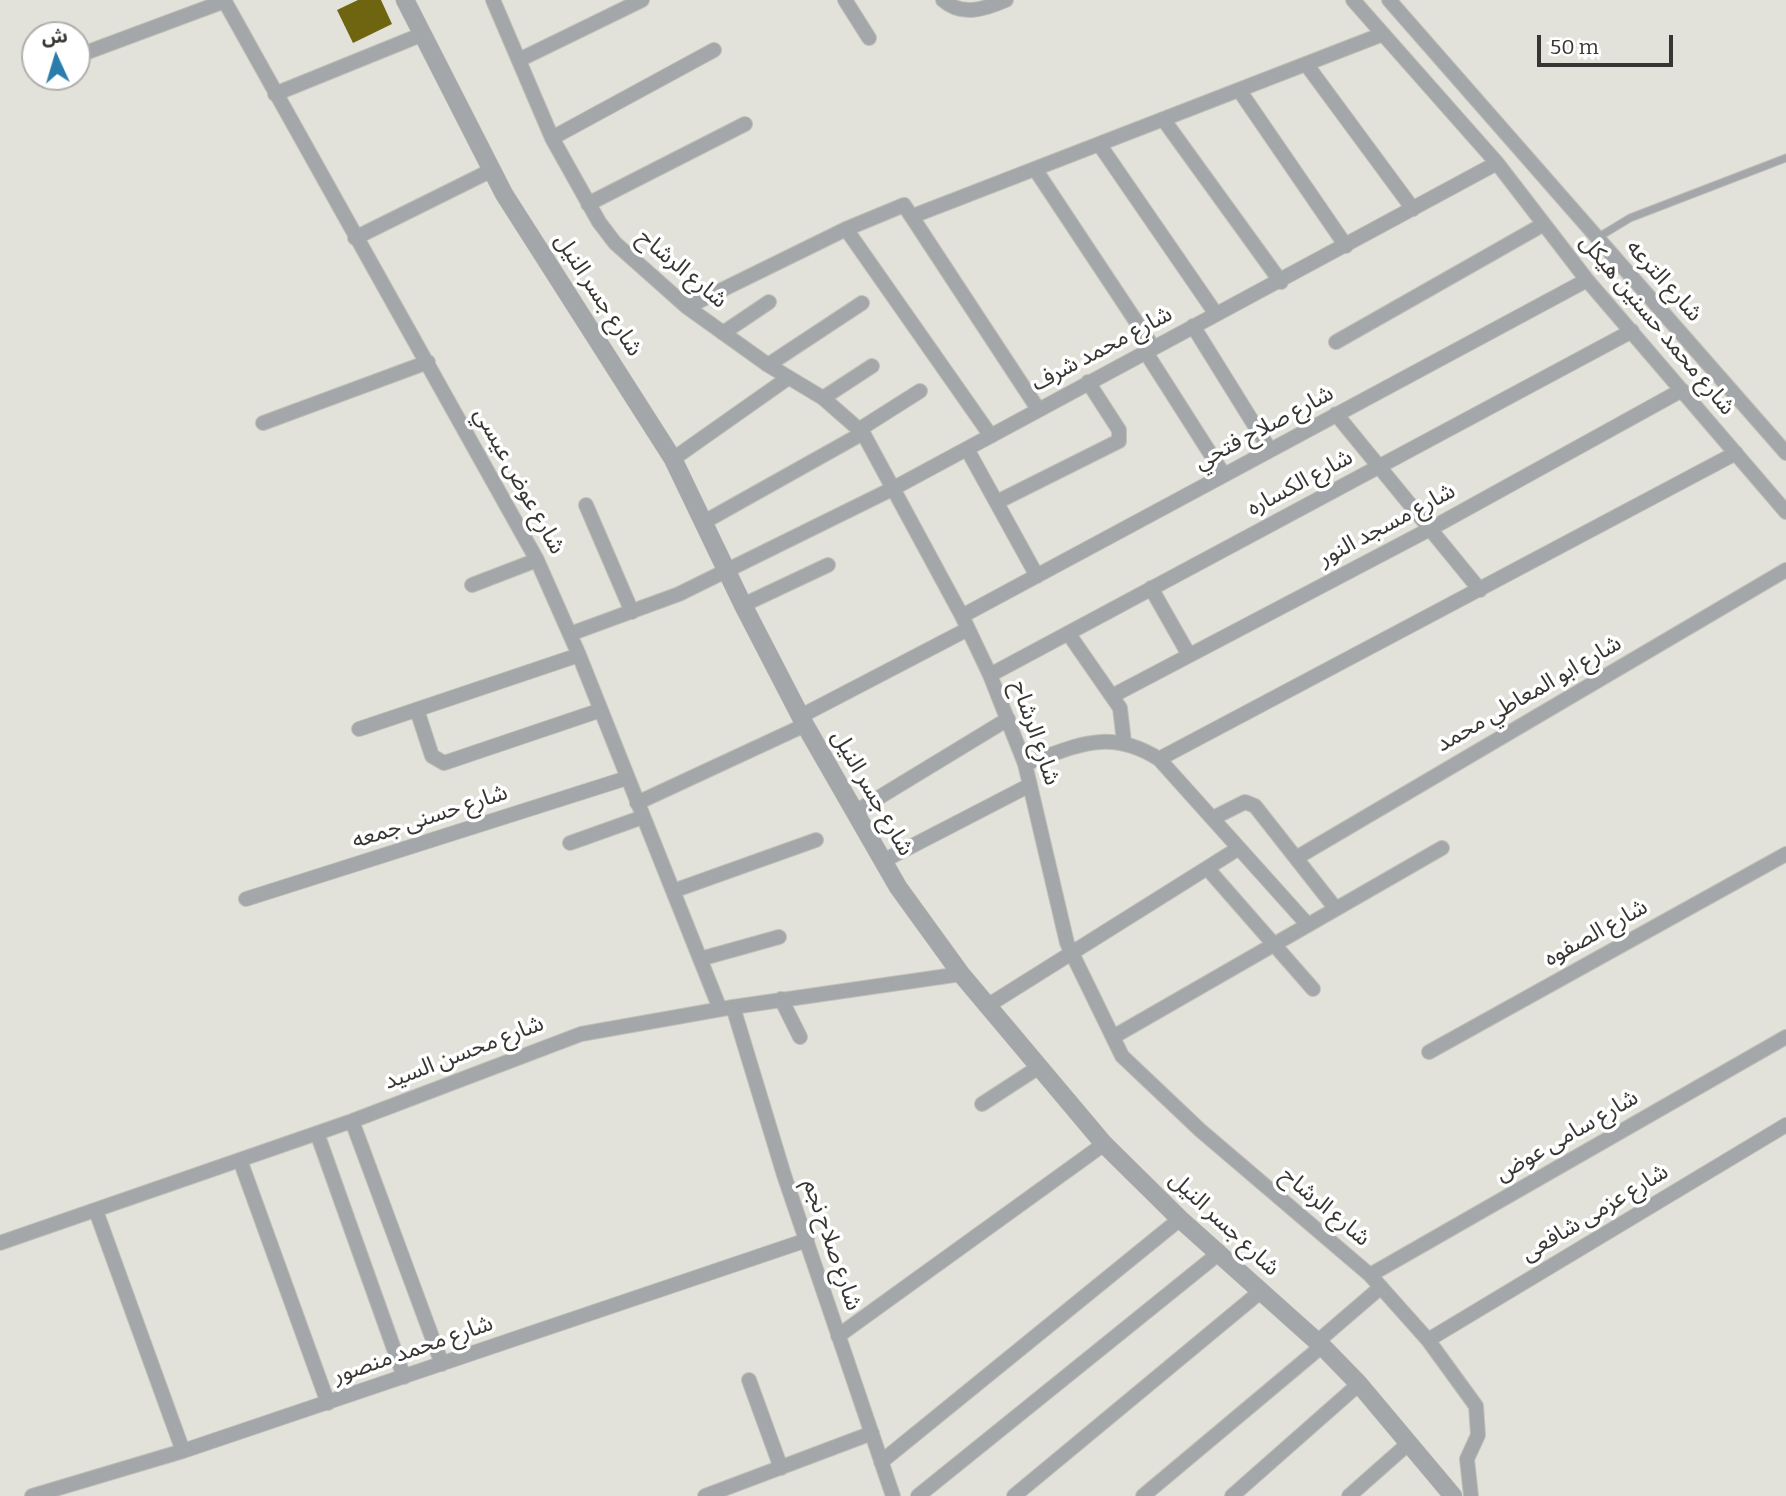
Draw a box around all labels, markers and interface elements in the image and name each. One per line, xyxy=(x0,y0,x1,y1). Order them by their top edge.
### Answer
north arrow xyxy=(21,21,91,91)
scale bar xyxy=(1541,21,1678,65)
text: ش xyxy=(41,24,68,49)
text: 50 m xyxy=(1550,34,1599,60)
street label: شارع الرشاح xyxy=(631,223,733,315)
street label: شارع جسر النيل xyxy=(548,228,648,362)
street label: شارع محمد حسنين هيكل xyxy=(1573,229,1741,421)
street label: شارع الترعه xyxy=(1620,234,1708,328)
street label: شارع محمد شرف xyxy=(1027,300,1177,398)
street label: شارع صلاح فتحي xyxy=(1190,380,1338,476)
street label: شارع عوض عيسي xyxy=(467,403,571,559)
street label: شارع الكساره xyxy=(1242,444,1358,522)
street label: شارع مسجد النور xyxy=(1314,477,1460,573)
street label: شارع ابو المعاطي محمد xyxy=(1431,630,1627,758)
street label: شارع الرشاح xyxy=(1004,677,1066,789)
street label: شارع جسر النيل xyxy=(825,725,919,861)
street label: شارع حسنى جمعه xyxy=(349,779,511,855)
street label: شارع الصفوه xyxy=(1539,893,1653,973)
street label: شارع محسن السيد xyxy=(380,1010,548,1096)
street label: شارع سامى عوض xyxy=(1491,1084,1643,1188)
street label: شارع عزمى شافعى xyxy=(1516,1158,1674,1268)
street label: شارع الرشاح xyxy=(1274,1161,1376,1253)
street label: شارع جسر النيل xyxy=(1163,1166,1285,1282)
street label: شارع صلاح نجم xyxy=(797,1176,867,1314)
street label: شارع محمد منصور xyxy=(329,1310,497,1390)

